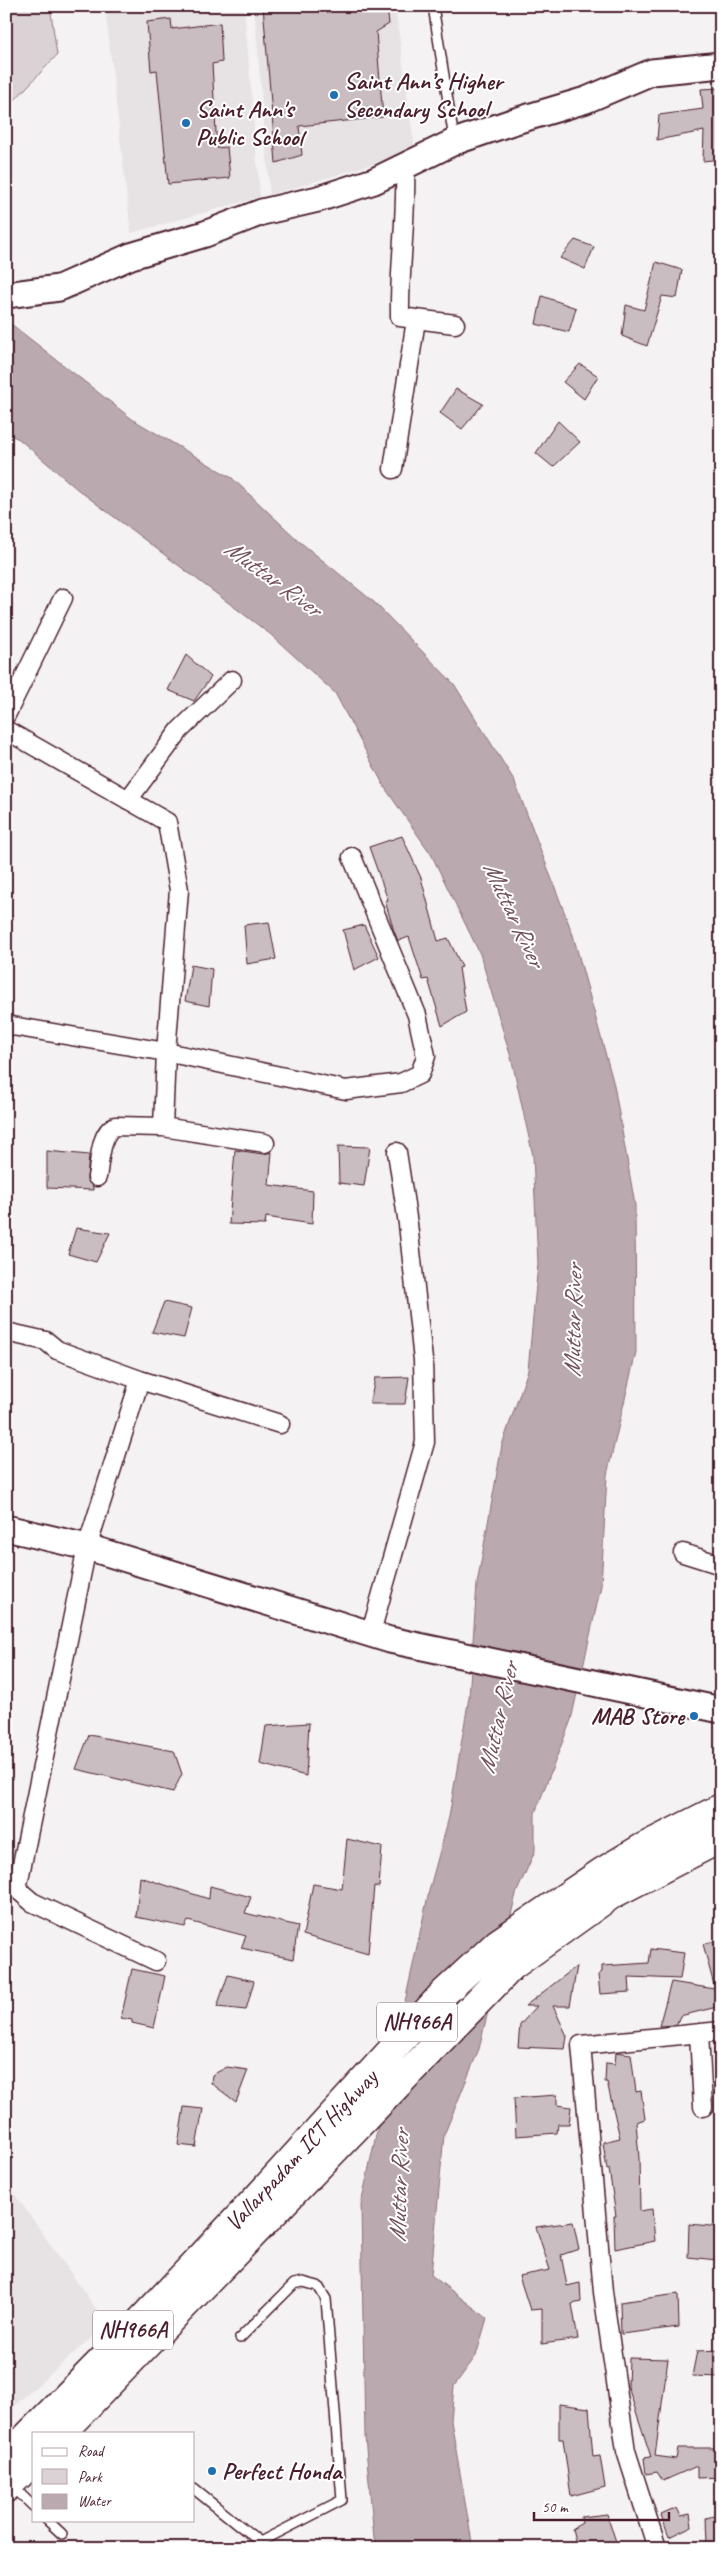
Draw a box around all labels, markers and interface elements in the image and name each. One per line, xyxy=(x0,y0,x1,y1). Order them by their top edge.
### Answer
place label: Saint Ann’s Higher Secondary School xyxy=(344,66,505,124)
marker: Saint Ann’s Higher Secondary School xyxy=(328,89,340,101)
place label: Saint Ann's Public School xyxy=(196,94,307,152)
marker: Saint Ann's Public School xyxy=(180,117,192,129)
water label: Muttar River xyxy=(218,532,331,626)
water label: Muttar River xyxy=(476,856,554,975)
water label: Muttar River xyxy=(556,1261,590,1377)
water label: Muttar River xyxy=(470,1656,527,1776)
place label: MAB Store xyxy=(591,1701,686,1731)
marker: MAB Store xyxy=(688,1710,700,1722)
road number: NH966A xyxy=(377,2002,457,2041)
street label: Vallarpadam ICT Highway xyxy=(218,2061,385,2237)
water label: Muttar River xyxy=(381,2125,417,2243)
road number: NH966A xyxy=(93,2310,173,2350)
legend xyxy=(32,2432,195,2522)
text: Road xyxy=(78,2442,105,2461)
place label: Perfect Honda xyxy=(222,2456,344,2486)
marker: Perfect Honda xyxy=(206,2465,218,2477)
text: Park xyxy=(78,2468,103,2487)
scale bar xyxy=(534,2489,670,2521)
text: Water xyxy=(78,2492,112,2511)
text: 50 m xyxy=(542,2498,569,2517)

